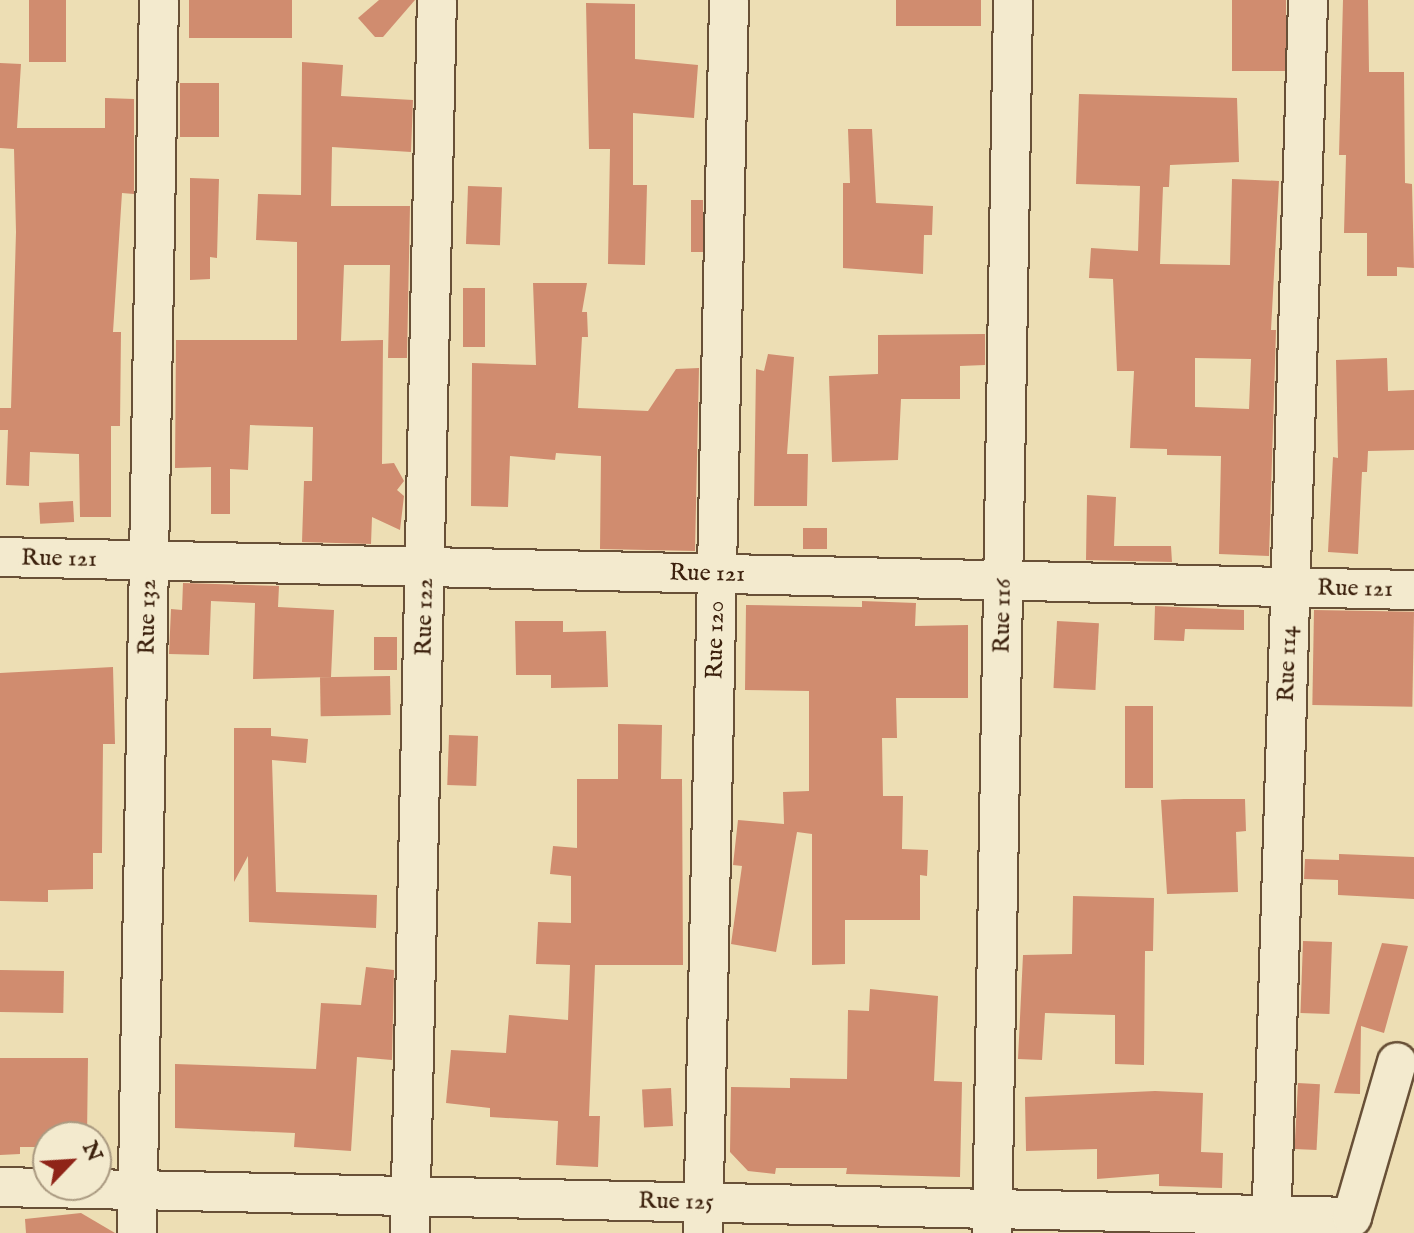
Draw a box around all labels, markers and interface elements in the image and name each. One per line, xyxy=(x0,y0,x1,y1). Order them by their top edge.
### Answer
street label: Rue 121 xyxy=(21,544,97,574)
street label: Rue 121 xyxy=(669,559,745,589)
street label: Rue 121 xyxy=(1317,574,1393,604)
street label: Rue 122 xyxy=(410,578,440,656)
street label: Rue 116 xyxy=(988,578,1018,654)
street label: Rue 132 xyxy=(133,579,163,655)
street label: Rue 120 xyxy=(701,600,731,680)
street label: Rue 114 xyxy=(1272,625,1304,703)
north arrow xyxy=(32,1121,112,1201)
text: N xyxy=(75,1137,109,1166)
street label: Rue 125 xyxy=(638,1187,714,1217)

